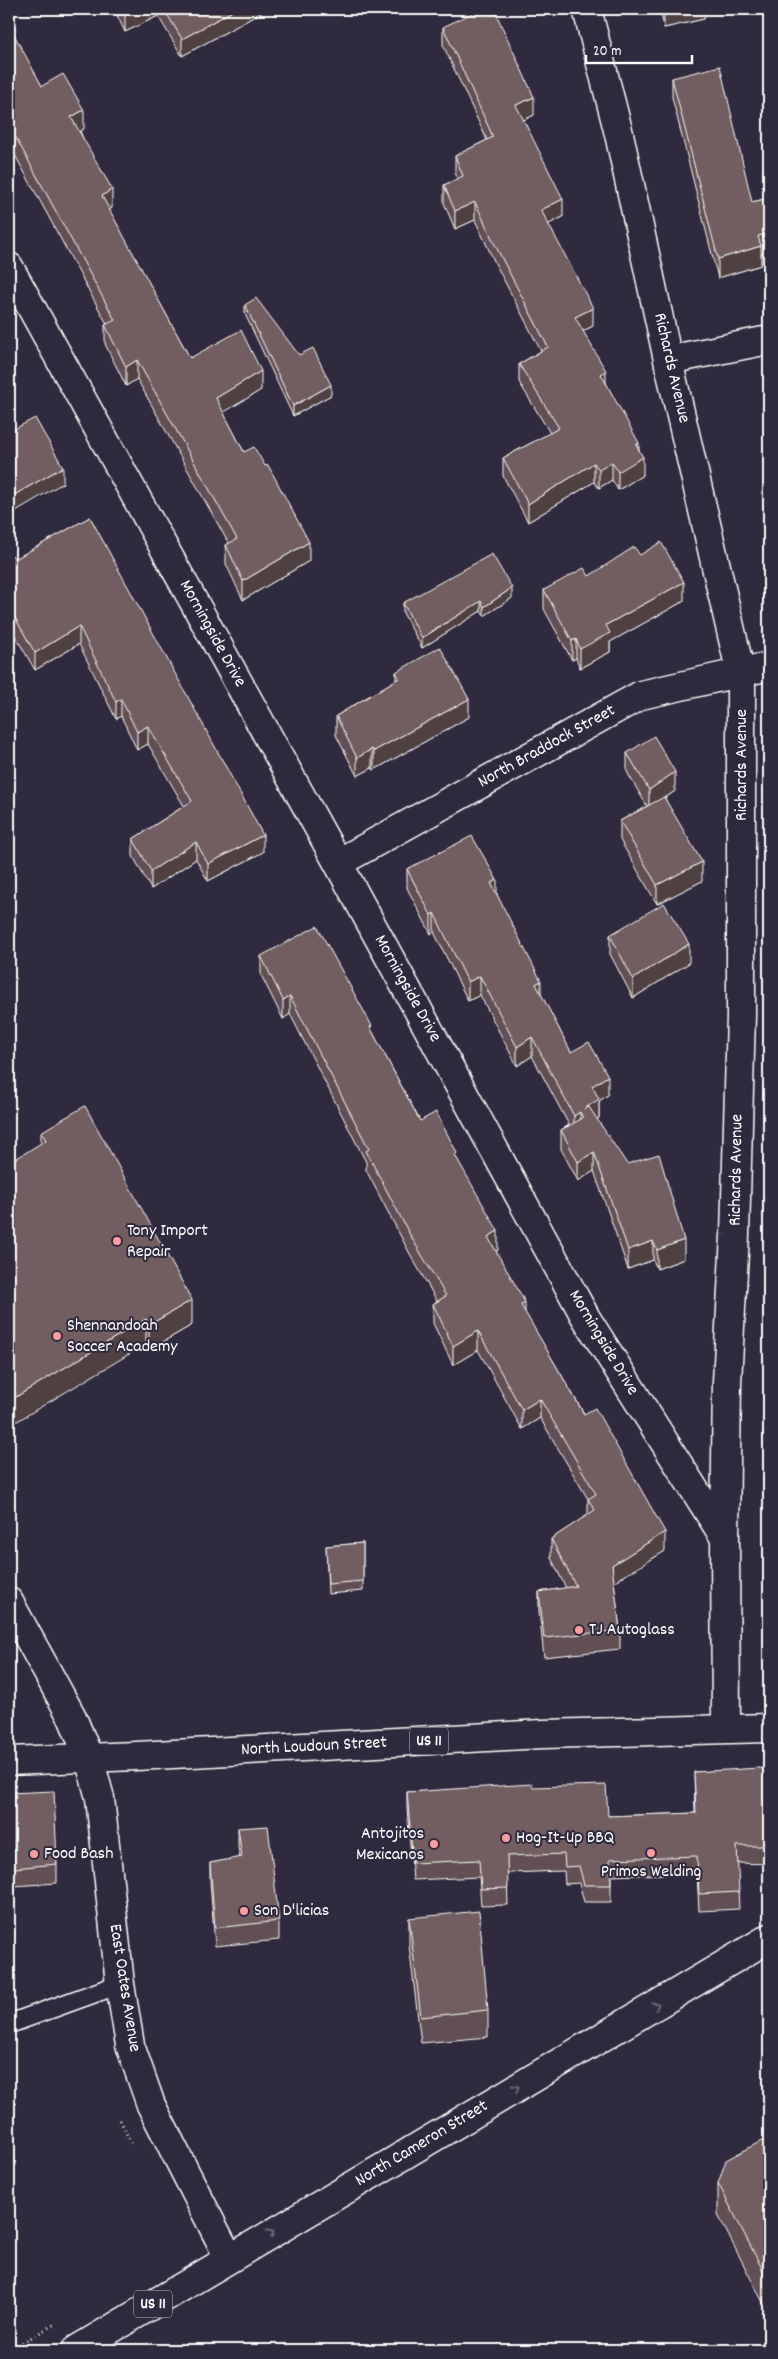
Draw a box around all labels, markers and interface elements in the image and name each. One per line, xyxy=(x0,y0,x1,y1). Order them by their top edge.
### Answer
scale bar xyxy=(586,32,692,64)
text: 20 m xyxy=(593,41,621,63)
street label: Richards Avenue xyxy=(646,311,696,425)
street label: Morningside Drive xyxy=(172,576,252,692)
street label: North Braddock Street xyxy=(474,699,621,795)
street label: Richards Avenue xyxy=(730,709,755,821)
street label: Morningside Drive xyxy=(367,931,447,1047)
street label: Richards Avenue xyxy=(724,1114,750,1226)
place label: Tony Import Repair xyxy=(127,1219,208,1265)
marker: Tony Import Repair xyxy=(111,1235,123,1247)
street label: Morningside Drive xyxy=(562,1286,644,1401)
place label: Shennandoah Soccer Academy xyxy=(67,1314,178,1360)
marker: Shennandoah Soccer Academy xyxy=(51,1330,63,1342)
place label: TJ Autoglass xyxy=(589,1618,675,1643)
marker: TJ Autoglass xyxy=(573,1624,585,1636)
road number: US 11 xyxy=(410,1728,448,1754)
street label: North Loudoun Street xyxy=(240,1731,388,1763)
place label: Antojitos Mexicanos xyxy=(356,1822,424,1868)
place label: Hog-It-Up BBQ xyxy=(516,1826,614,1851)
marker: Hog-It-Up BBQ xyxy=(500,1832,512,1844)
marker: Antojitos Mexicanos xyxy=(428,1838,440,1850)
place label: Food Bash xyxy=(44,1842,113,1867)
marker: Primos Welding xyxy=(645,1847,657,1859)
marker: Food Bash xyxy=(28,1848,40,1860)
place label: Primos Welding xyxy=(601,1860,701,1885)
place label: Son D'licias xyxy=(254,1899,329,1924)
marker: Son D'licias xyxy=(238,1905,250,1917)
street label: East Oates Avenue xyxy=(102,1922,146,2054)
one-way arrow xyxy=(651,2001,660,2011)
one-way arrow xyxy=(511,2084,520,2094)
street label: North Cameron Street xyxy=(351,2094,493,2194)
one-way arrow xyxy=(266,2230,275,2240)
road number: US 11 xyxy=(134,2290,172,2318)

